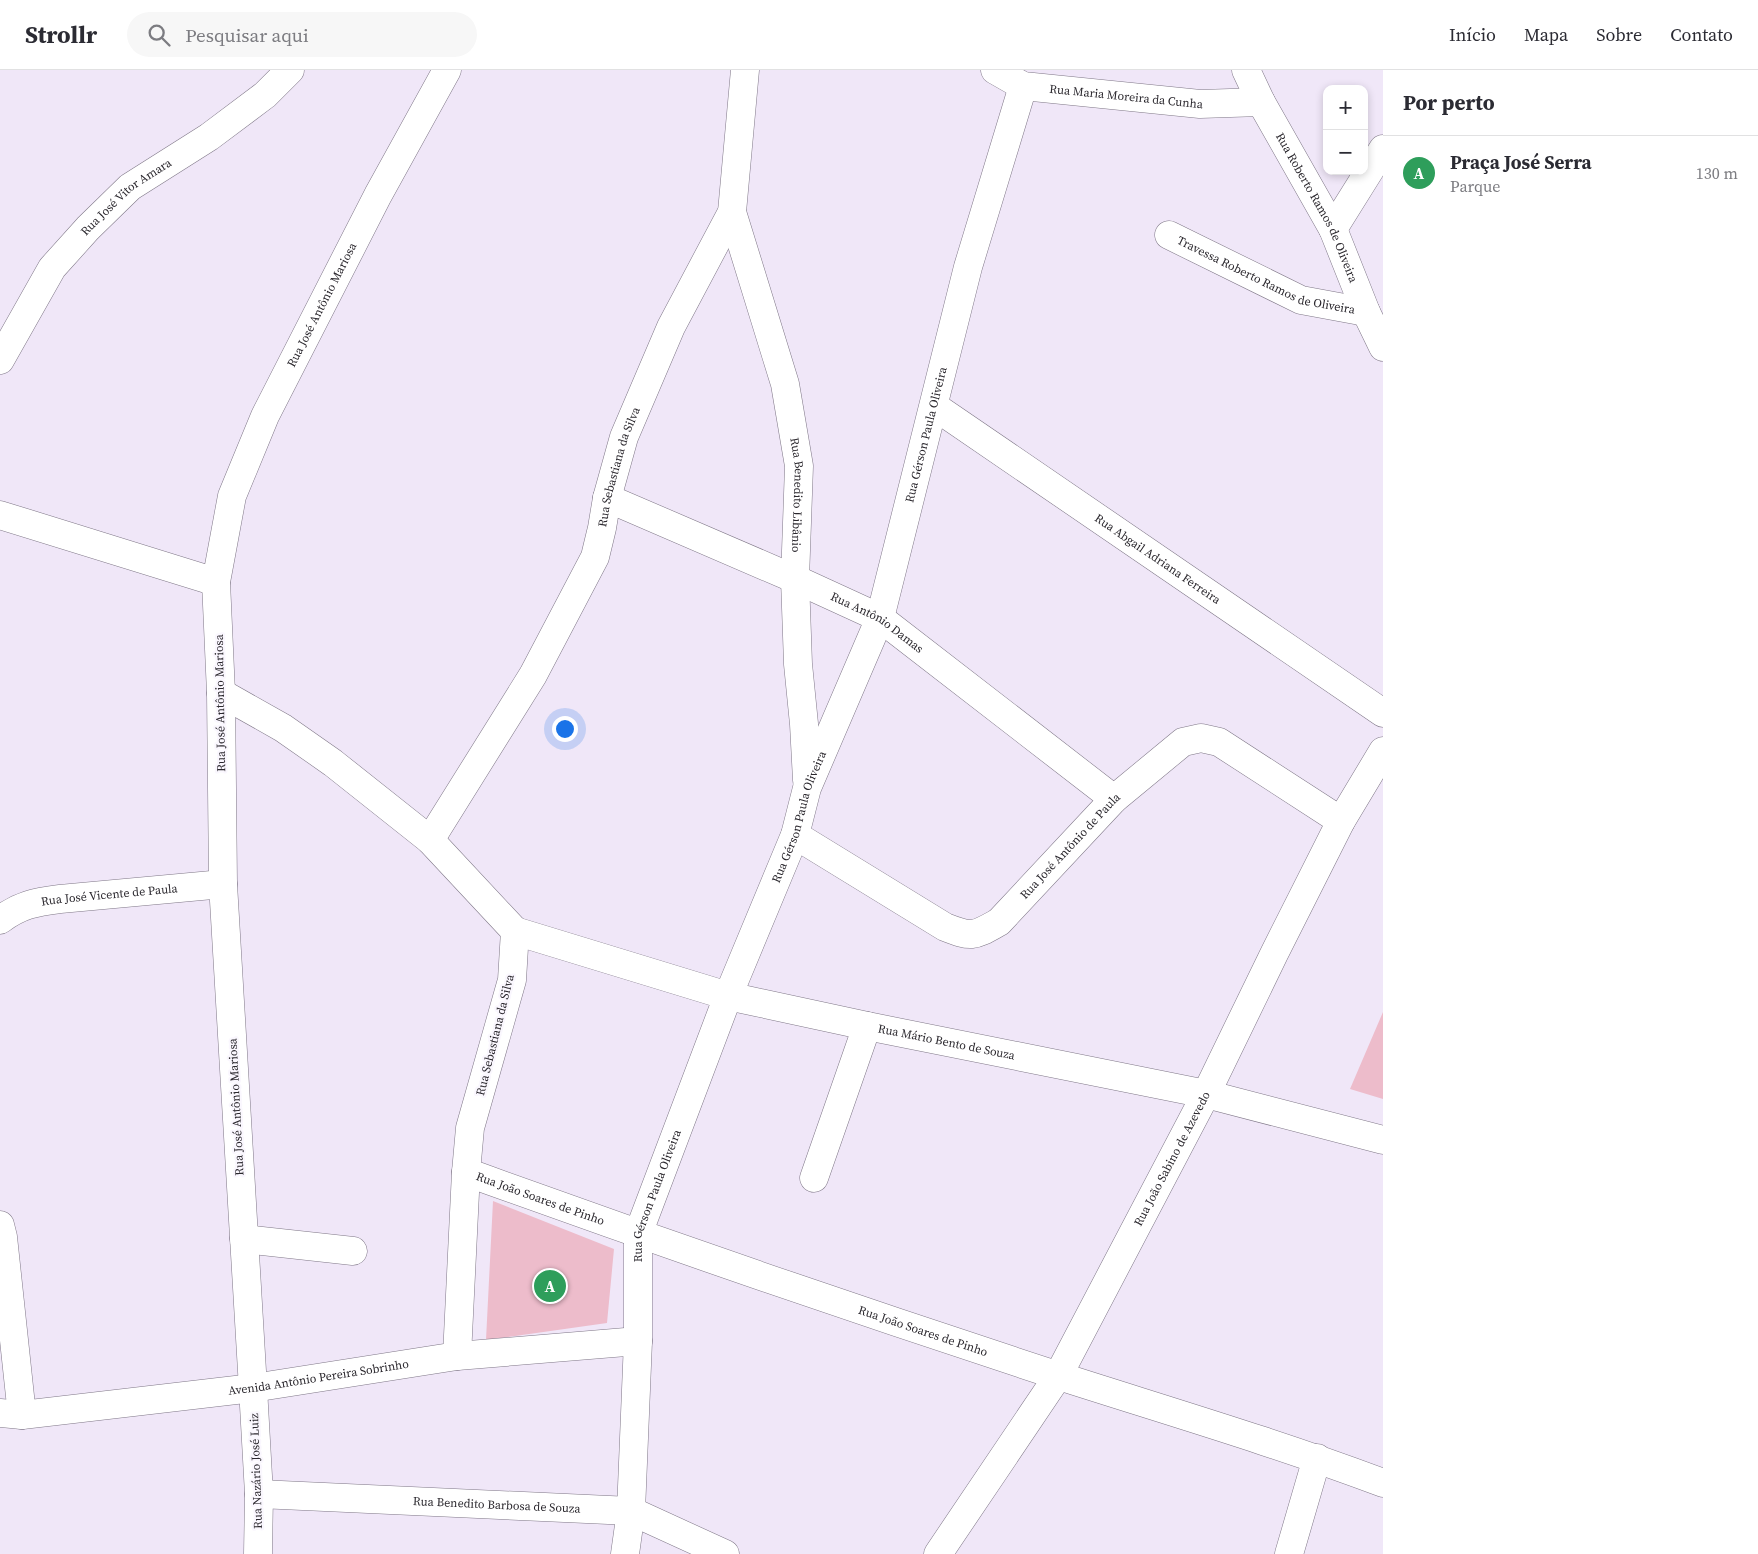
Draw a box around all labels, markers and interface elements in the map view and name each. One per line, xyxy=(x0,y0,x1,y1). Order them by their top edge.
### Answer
search box xyxy=(127,12,477,57)
text: Strollr xyxy=(25,18,97,51)
icon: search xyxy=(145,21,173,49)
text: Pesquisar aqui xyxy=(185,22,309,48)
text: Início xyxy=(1449,22,1496,47)
text: Mapa xyxy=(1524,22,1568,47)
text: Sobre xyxy=(1596,22,1642,47)
text: Contato xyxy=(1670,22,1733,47)
street label: Rua Maria Moreira da Cunha xyxy=(1049,81,1205,112)
map controls xyxy=(1323,85,1368,175)
button: + xyxy=(1323,85,1368,130)
text: Por perto xyxy=(1403,88,1495,117)
street label: Rua Roberto Ramos de Oliveira xyxy=(1272,130,1362,286)
button: − xyxy=(1323,130,1368,175)
text: Praça José Serra xyxy=(1450,149,1592,175)
street label: Rua José Vitor Amara xyxy=(77,154,175,239)
text: A xyxy=(1414,162,1424,184)
text: 130 m xyxy=(1696,162,1738,184)
text: Parque xyxy=(1450,175,1500,197)
street label: Travessa Roberto Ramos de Oliveira xyxy=(1174,232,1357,318)
street label: Rua José Antônio Mariosa xyxy=(283,239,361,370)
street label: Rua Gérson Paula Oliveira xyxy=(901,364,951,504)
street label: Rua Sebastiana da Silva xyxy=(594,404,644,528)
street label: Rua Benedito Libânio xyxy=(786,436,807,553)
street label: Rua Abgail Adriana Ferreira xyxy=(1092,510,1225,608)
street label: Rua Antônio Damas xyxy=(828,588,927,657)
street label: Rua José Antônio Mariosa xyxy=(211,633,229,772)
your location xyxy=(552,716,578,742)
street label: Rua Gérson Paula Oliveira xyxy=(768,747,830,885)
street label: Rua José Antônio de Paula xyxy=(1017,789,1124,902)
street label: Rua José Vicente de Paula xyxy=(40,880,179,910)
street label: Rua Sebastiana da Silva xyxy=(472,972,518,1097)
street label: Rua Mário Bento de Souza xyxy=(877,1020,1017,1064)
street label: Rua José Antônio Mariosa xyxy=(224,1037,248,1176)
street label: Rua João Sabino de Azevedo xyxy=(1130,1088,1214,1229)
street label: Rua Gérson Paula Oliveira xyxy=(630,1126,685,1262)
street label: Rua João Soares de Pinho xyxy=(474,1168,607,1229)
pin: A xyxy=(534,1267,566,1305)
street label: Rua João Soares de Pinho xyxy=(856,1302,990,1360)
street label: Avenida Antônio Pereira Sobrinho xyxy=(227,1356,410,1399)
street label: Rua Nazário José Luiz xyxy=(246,1412,266,1529)
street label: Rua Benedito Barbosa de Souza xyxy=(413,1493,582,1517)

